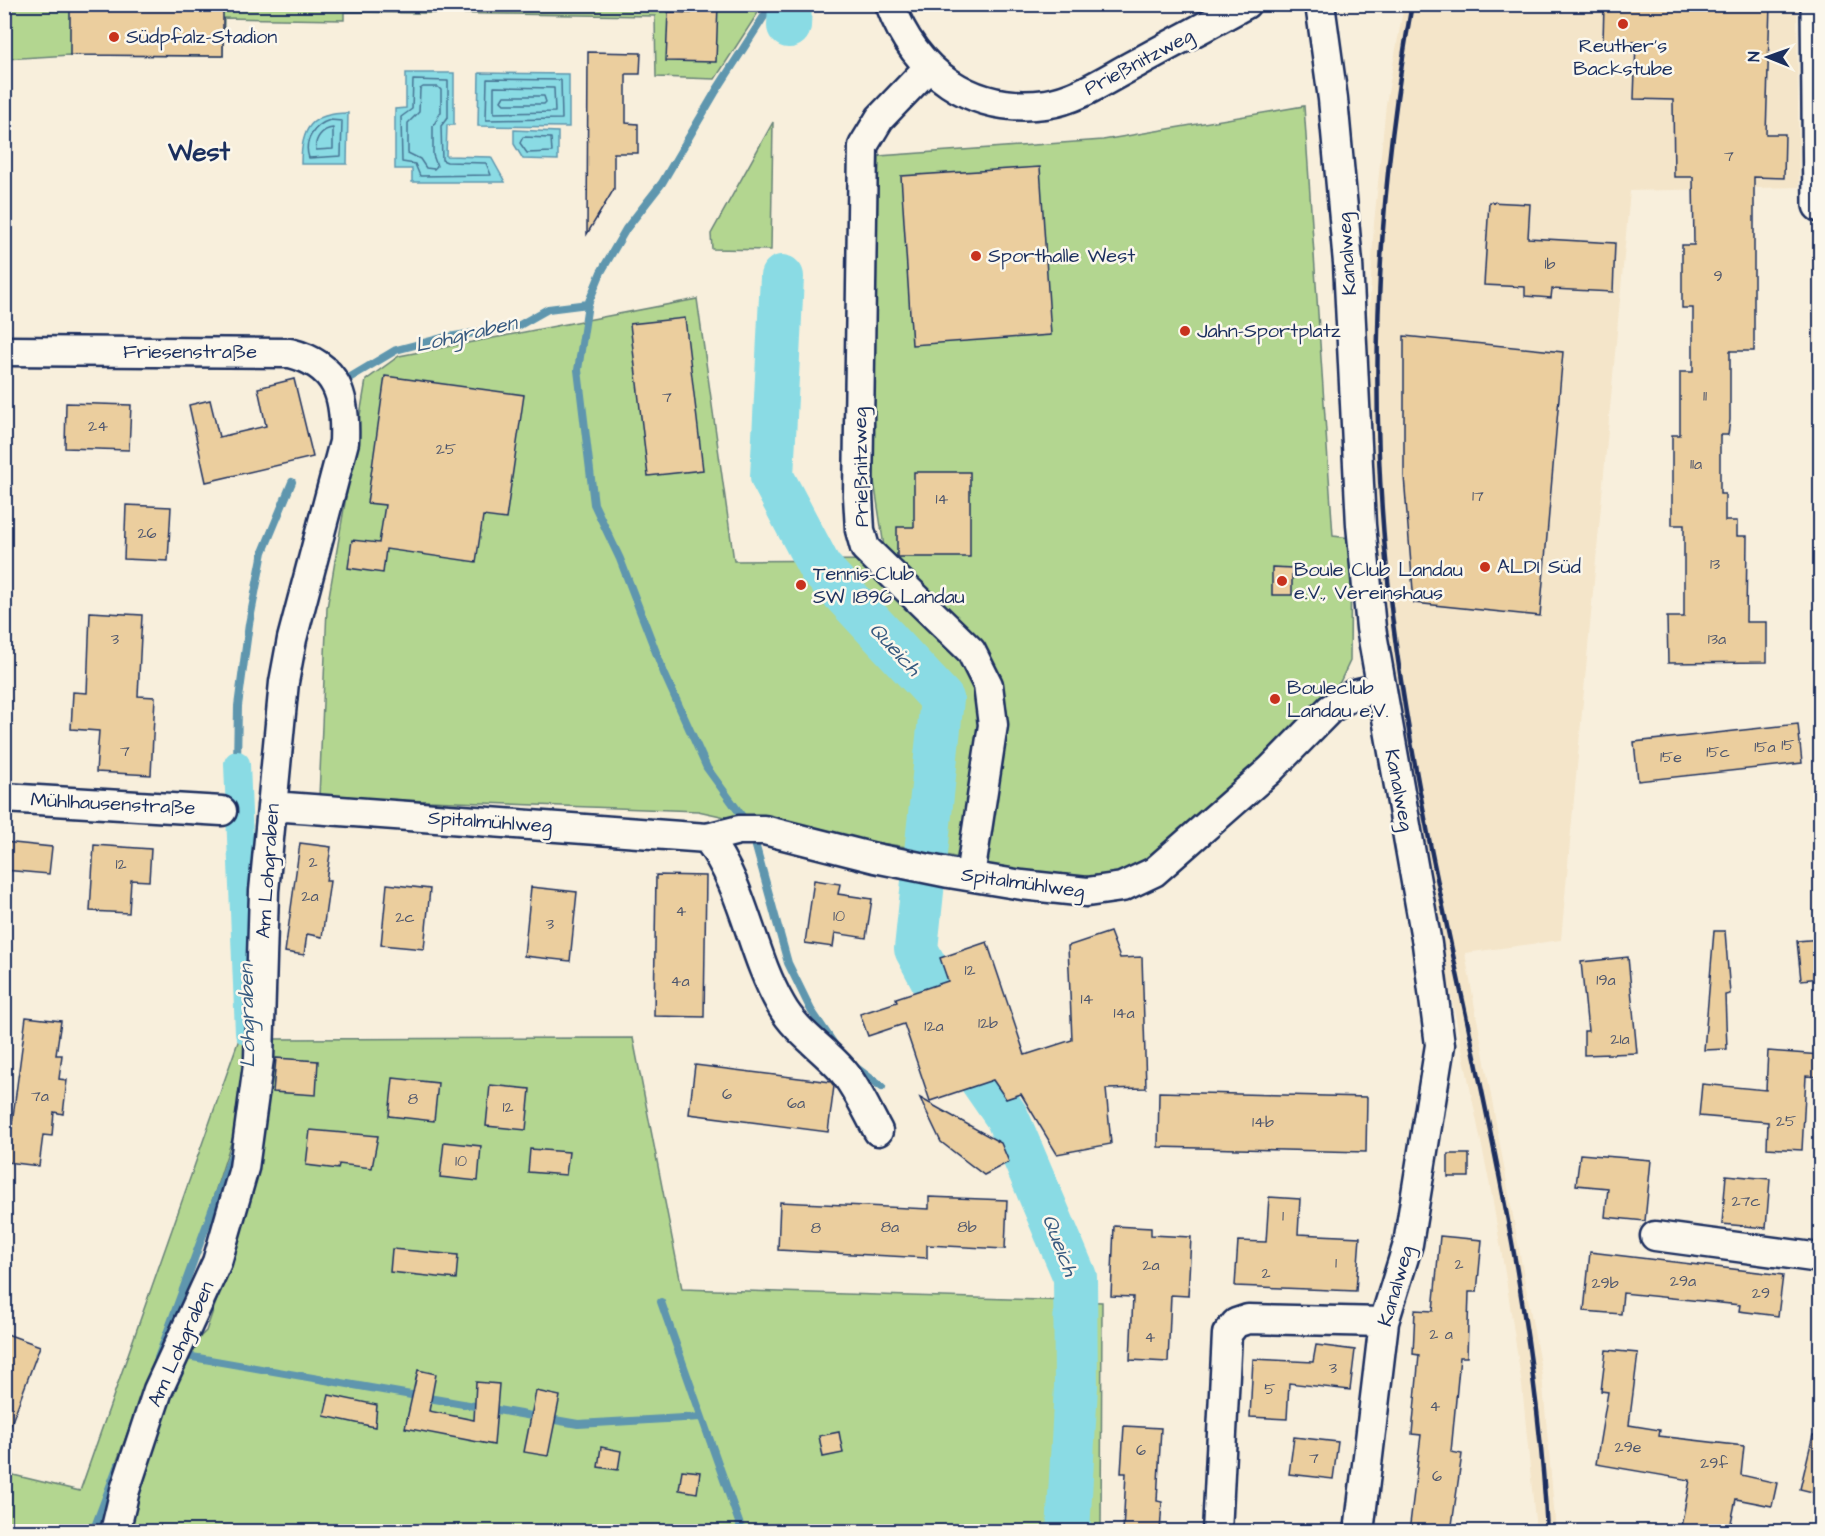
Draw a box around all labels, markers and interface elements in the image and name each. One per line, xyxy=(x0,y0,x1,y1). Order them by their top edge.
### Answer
marker: Reuther's Backstube xyxy=(1616,17,1630,31)
street label: Prießnitzweg xyxy=(1079,21,1199,103)
place label: Südpfalz-Stadion xyxy=(126,23,277,51)
north arrow xyxy=(1738,27,1798,87)
marker: Südpfalz-Stadion xyxy=(107,30,121,44)
place label: Reuther's Backstube xyxy=(1573,32,1673,83)
text: N xyxy=(1743,52,1765,62)
district label: West xyxy=(167,134,231,170)
house number: 7 xyxy=(1724,145,1734,167)
street label: Kanalweg xyxy=(1330,212,1365,296)
place label: Sporthalle West xyxy=(988,242,1135,270)
marker: Sporthalle West xyxy=(969,249,983,263)
house number: 1b xyxy=(1544,253,1556,275)
house number: 9 xyxy=(1713,265,1723,287)
water label: Lohgraben xyxy=(412,308,521,361)
place label: Jahn-Sportplatz xyxy=(1197,317,1341,345)
marker: Jahn-Sportplatz xyxy=(1178,324,1192,338)
street label: Friesenstraße xyxy=(123,338,257,366)
house number: 11 xyxy=(1703,385,1707,407)
house number: 7 xyxy=(662,386,672,408)
street label: Prießnitzweg xyxy=(846,407,877,527)
house number: 24 xyxy=(88,415,108,437)
house number: 25 xyxy=(436,438,457,460)
house number: 11a xyxy=(1690,453,1702,475)
house number: 17 xyxy=(1472,485,1484,507)
house number: 14 xyxy=(936,488,949,510)
house number: 26 xyxy=(137,522,157,544)
place label: ALDI Süd xyxy=(1497,553,1581,581)
house number: 13 xyxy=(1710,553,1720,575)
place label: Boule Club Landau e.V., Vereinshaus xyxy=(1294,556,1463,607)
place label: Tennis-Club SW 1896 Landau xyxy=(813,560,965,611)
marker: ALDI Süd xyxy=(1478,560,1492,574)
marker: Boule Club Landau e.V., Vereinshaus xyxy=(1275,574,1289,588)
marker: Tennis-Club SW 1896 Landau xyxy=(794,578,808,592)
water label: Queich xyxy=(863,616,928,683)
house number: 3 xyxy=(111,628,119,650)
house number: 13a xyxy=(1708,628,1726,650)
place label: Bouleclub Landau e.V. xyxy=(1287,674,1389,725)
marker: Bouleclub Landau e.V. xyxy=(1268,692,1282,706)
house number: 15 xyxy=(1781,734,1795,756)
house number: 15a xyxy=(1754,736,1776,758)
house number: 7 xyxy=(120,740,130,762)
house number: 15c xyxy=(1706,741,1730,763)
house number: 15e xyxy=(1660,746,1682,768)
street label: Kanalweg xyxy=(1376,747,1421,834)
street label: Mühlhausenstraße xyxy=(30,786,196,822)
street label: Am Lohgraben xyxy=(249,803,288,939)
street label: Spitalmühlweg xyxy=(427,804,553,841)
house number: 2 xyxy=(308,851,318,873)
house number: 12 xyxy=(115,853,127,875)
street label: Spitalmühlweg xyxy=(959,860,1087,907)
house number: 2a xyxy=(301,885,319,907)
house number: 4 xyxy=(676,900,687,922)
house number: 10 xyxy=(833,905,845,927)
house number: 2c xyxy=(395,906,415,928)
house number: 3 xyxy=(546,913,554,935)
house number: 12 xyxy=(964,959,976,981)
water label: Lohgraben xyxy=(232,962,263,1068)
house number: 19a xyxy=(1596,969,1616,991)
house number: 4a xyxy=(670,970,690,992)
house number: 14 xyxy=(1081,988,1094,1010)
house number: 14a xyxy=(1113,1002,1135,1024)
house number: 12b xyxy=(978,1012,998,1034)
house number: 12a xyxy=(924,1015,944,1037)
house number: 21a xyxy=(1610,1028,1630,1050)
house number: 6 xyxy=(722,1083,732,1105)
house number: 7a xyxy=(31,1085,49,1107)
house number: 8 xyxy=(408,1088,418,1110)
house number: 6a xyxy=(787,1092,805,1114)
house number: 12 xyxy=(502,1096,514,1118)
house number: 25 xyxy=(1776,1110,1797,1132)
house number: 14b xyxy=(1252,1111,1274,1133)
house number: 10 xyxy=(455,1150,467,1172)
house number: 27c xyxy=(1731,1190,1761,1212)
house number: 1 xyxy=(1282,1205,1284,1227)
water label: Queich xyxy=(1035,1210,1086,1281)
house number: 8a xyxy=(881,1216,899,1238)
house number: 8b xyxy=(957,1216,977,1238)
house number: 8 xyxy=(811,1217,821,1239)
street label: Kanalweg xyxy=(1371,1242,1422,1330)
house number: 1 xyxy=(1335,1252,1337,1274)
house number: 2 xyxy=(1454,1253,1464,1275)
house number: 2a xyxy=(1142,1254,1160,1276)
house number: 2 xyxy=(1261,1262,1271,1284)
house number: 29a xyxy=(1670,1270,1696,1292)
house number: 29b xyxy=(1591,1272,1619,1294)
street label: Am Lohgraben xyxy=(141,1277,222,1412)
house number: 29 xyxy=(1752,1282,1770,1304)
house number: 2 a xyxy=(1429,1323,1453,1345)
house number: 4 xyxy=(1145,1326,1156,1348)
house number: 3 xyxy=(1329,1357,1337,1379)
house number: 5 xyxy=(1264,1378,1276,1400)
house number: 4 xyxy=(1430,1395,1441,1417)
house number: 29e xyxy=(1615,1436,1642,1458)
house number: 6 xyxy=(1136,1439,1146,1461)
house number: 7 xyxy=(1309,1447,1319,1469)
house number: 29f xyxy=(1700,1452,1728,1474)
house number: 6 xyxy=(1432,1465,1442,1487)

